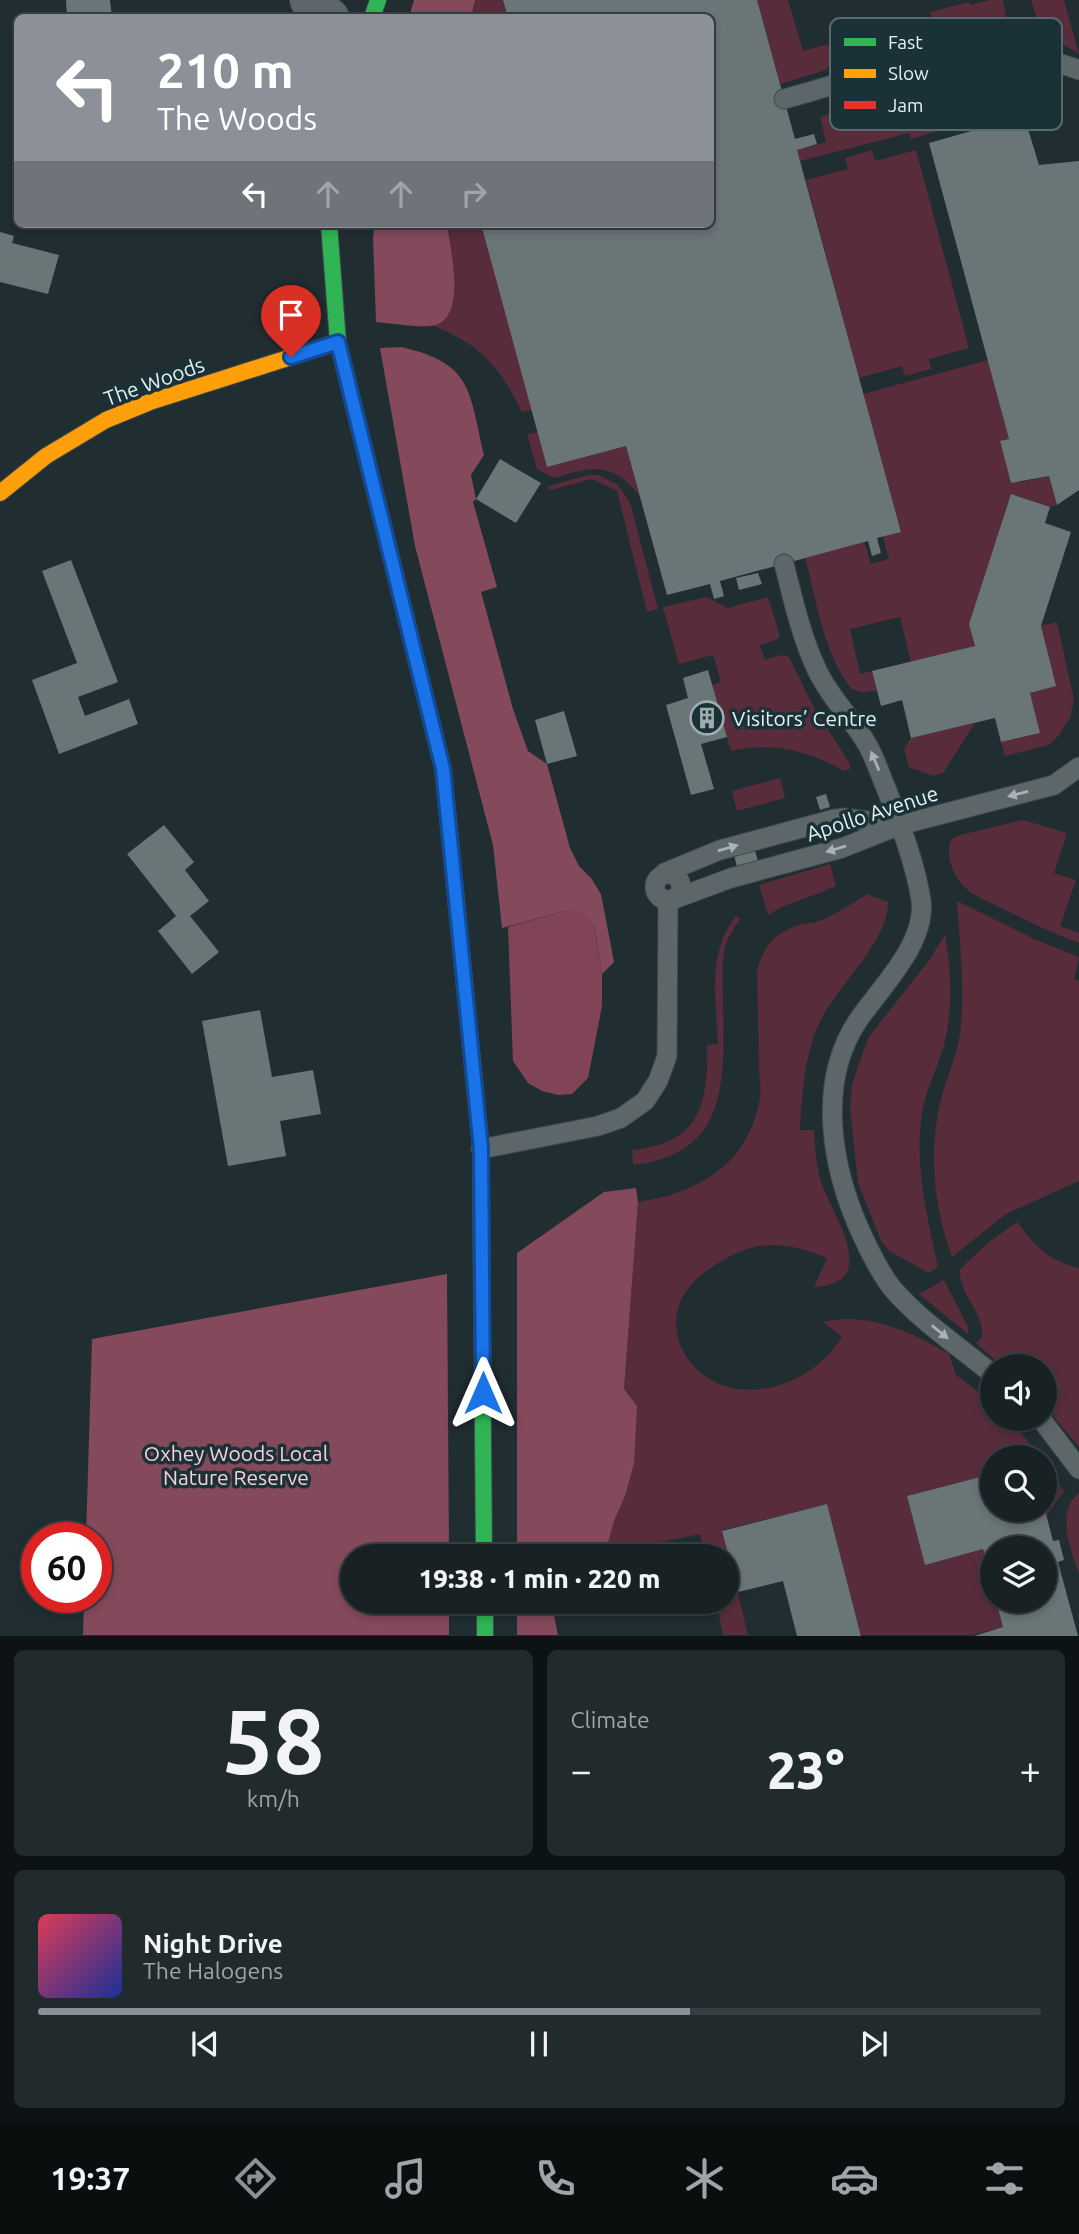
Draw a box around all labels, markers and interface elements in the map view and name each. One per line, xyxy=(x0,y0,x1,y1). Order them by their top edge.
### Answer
legend xyxy=(830,18,1062,130)
text: Fast xyxy=(888,31,923,53)
icon: left xyxy=(42,42,133,133)
text: 210 m xyxy=(157,42,294,97)
text: Slow xyxy=(888,62,929,84)
text: Jam xyxy=(888,94,924,116)
text: The Woods xyxy=(157,100,317,136)
icon: left xyxy=(236,175,274,213)
icon: ahead xyxy=(309,175,347,213)
icon: ahead xyxy=(382,175,420,213)
icon: right xyxy=(455,175,493,213)
pin xyxy=(261,285,321,357)
icon: arrive xyxy=(272,296,310,334)
street label: The Woods xyxy=(100,352,208,410)
building icon: Visitors’ Centre xyxy=(688,699,726,737)
place label: Visitors’ Centre xyxy=(732,706,877,730)
one-way arrow xyxy=(869,751,880,772)
street label: Apollo Avenue xyxy=(803,780,941,846)
one-way arrow xyxy=(1007,789,1029,800)
one-way arrow xyxy=(717,842,739,853)
one-way arrow xyxy=(826,845,847,855)
one-way arrow xyxy=(931,1324,949,1338)
map controls xyxy=(980,1354,1057,1613)
button: sound xyxy=(980,1354,1057,1431)
position arrow xyxy=(446,1356,520,1430)
park label: Oxhey Woods Local Nature Reserve xyxy=(144,1441,328,1489)
button: search xyxy=(980,1445,1057,1522)
speed limit sign: 60 xyxy=(21,1522,112,1613)
button: layers xyxy=(980,1536,1057,1613)
text: 19:38 · 1 min · 220 m xyxy=(419,1564,660,1593)
text: 58 xyxy=(222,1689,325,1791)
text: Climate xyxy=(571,1707,650,1732)
text: 23° xyxy=(767,1741,845,1799)
text: − xyxy=(571,1749,592,1791)
text: + xyxy=(1020,1749,1041,1791)
text: km/h xyxy=(247,1786,300,1811)
text: Night Drive xyxy=(143,1929,283,1958)
text: The Halogens xyxy=(143,1958,283,1983)
icon: previous xyxy=(186,2025,224,2063)
icon: pause xyxy=(520,2025,558,2063)
icon: next xyxy=(855,2025,893,2063)
icon: directions xyxy=(231,2154,280,2203)
icon: music xyxy=(381,2154,430,2203)
icon: phone xyxy=(531,2154,580,2203)
icon: climate xyxy=(680,2154,729,2203)
icon: car xyxy=(830,2154,879,2203)
icon: filters xyxy=(980,2154,1029,2203)
text: 19:37 xyxy=(50,2160,130,2196)

